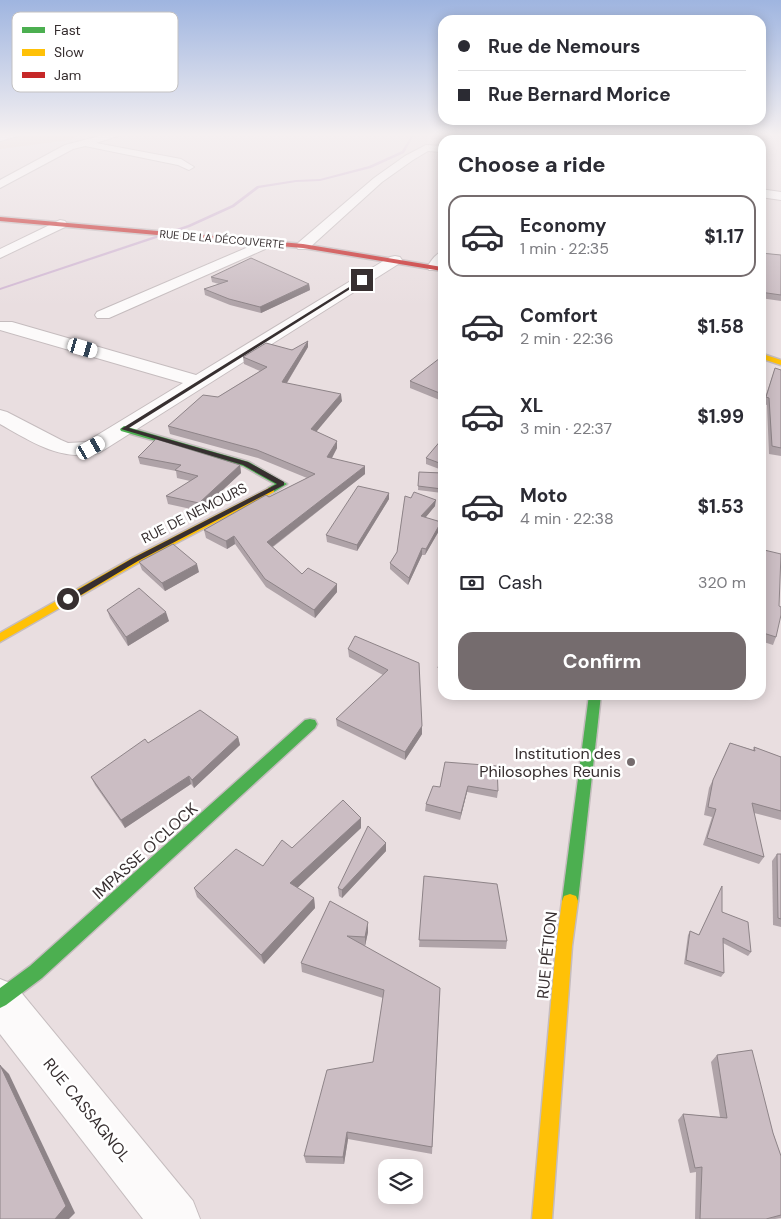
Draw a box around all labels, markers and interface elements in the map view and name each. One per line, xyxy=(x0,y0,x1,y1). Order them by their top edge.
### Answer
legend xyxy=(12,12,178,92)
text: Fast xyxy=(54,21,81,39)
text: Rue de Nemours xyxy=(488,34,640,59)
text: Slow xyxy=(54,43,84,61)
text: Jam xyxy=(54,66,81,84)
text: Rue Bernard Morice xyxy=(488,82,671,107)
text: Choose a ride xyxy=(458,150,606,179)
text: Economy xyxy=(520,213,607,238)
icon: car xyxy=(460,214,505,259)
text: $1.17 xyxy=(704,224,744,249)
street label: RUE DE LA DÉCOUVERTE xyxy=(159,227,285,251)
text: 1 min · 22:35 xyxy=(520,238,609,259)
route end xyxy=(351,269,373,291)
text: Comfort xyxy=(520,303,598,328)
icon: car xyxy=(460,304,505,349)
text: $1.58 xyxy=(697,314,744,339)
text: 2 min · 22:36 xyxy=(520,328,614,349)
car xyxy=(66,337,99,359)
text: XL xyxy=(520,393,543,418)
icon: car xyxy=(460,394,505,439)
text: $1.99 xyxy=(697,404,744,429)
text: 3 min · 22:37 xyxy=(520,418,612,439)
car xyxy=(74,434,107,462)
street label: RUE DE NEMOURS xyxy=(138,479,250,547)
text: Moto xyxy=(520,483,568,508)
icon: car xyxy=(460,484,505,529)
text: $1.53 xyxy=(698,494,744,519)
text: 4 min · 22:38 xyxy=(520,508,614,529)
icon: cash xyxy=(458,569,486,597)
text: Cash xyxy=(498,570,542,595)
text: 320 m xyxy=(698,572,746,593)
route start xyxy=(57,588,79,610)
button: Confirm xyxy=(458,632,746,690)
place label: Institution des Philosophes Reunis xyxy=(479,743,621,782)
marker: Institution des Philosophes Reunis xyxy=(625,756,637,768)
street label: IMPASSE O'CLOCK xyxy=(88,798,202,904)
street label: RUE PÉTION xyxy=(532,910,562,1000)
street label: RUE CASSAGNOL xyxy=(39,1054,135,1166)
map controls xyxy=(378,1159,423,1204)
button: layers xyxy=(378,1159,423,1204)

